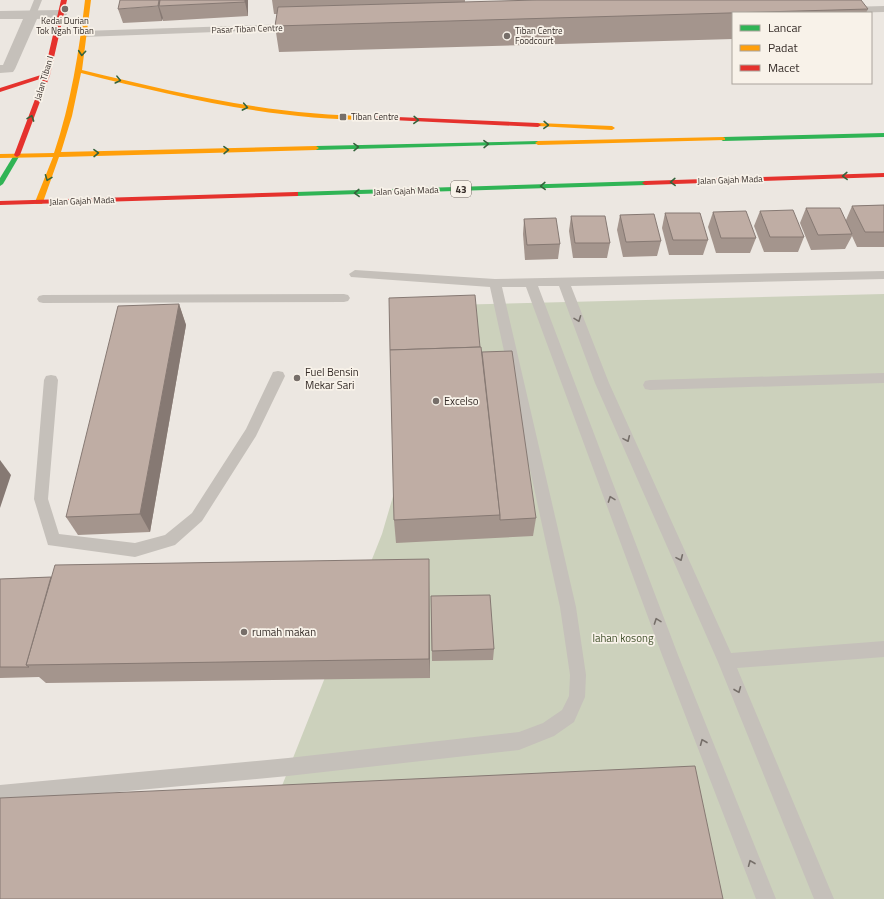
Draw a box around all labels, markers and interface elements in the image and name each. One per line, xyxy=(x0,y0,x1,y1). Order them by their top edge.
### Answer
marker: Kedai Durian Tok Ngah Tiban xyxy=(60,4,70,14)
legend xyxy=(732,12,872,84)
place label: Kedai Durian Tok Ngah Tiban xyxy=(36,14,94,37)
text: Lancar xyxy=(768,18,802,37)
street label: Pasar Tiban Centre xyxy=(211,21,283,36)
place label: Tiban Centre Foodcourt xyxy=(515,24,563,47)
marker: Tiban Centre Foodcourt xyxy=(502,31,512,41)
text: Padat xyxy=(768,38,798,57)
one-way arrow xyxy=(77,50,86,56)
street label: Jalan Tiban I xyxy=(31,54,56,102)
text: Macet xyxy=(768,58,800,77)
one-way arrow xyxy=(115,76,121,84)
one-way arrow xyxy=(242,102,248,110)
place label: Tiban Centre xyxy=(351,110,399,123)
marker: Tiban Centre xyxy=(338,112,348,122)
one-way arrow xyxy=(26,115,34,122)
one-way arrow xyxy=(413,116,419,125)
one-way arrow xyxy=(543,121,549,130)
one-way arrow xyxy=(483,140,489,149)
one-way arrow xyxy=(353,143,359,152)
one-way arrow xyxy=(223,146,229,155)
one-way arrow xyxy=(93,149,99,157)
street label: Jalan Gajah Mada xyxy=(697,172,763,187)
one-way arrow xyxy=(842,172,848,180)
one-way arrow xyxy=(44,175,52,182)
one-way arrow xyxy=(670,178,676,186)
road number: 43 xyxy=(451,181,471,197)
one-way arrow xyxy=(540,182,546,191)
street label: Jalan Gajah Mada xyxy=(373,183,439,198)
one-way arrow xyxy=(354,188,360,197)
street label: Jalan Gajah Mada xyxy=(49,193,115,208)
one-way arrow xyxy=(573,315,581,322)
place label: Fuel Bensin Mekar Sari xyxy=(305,364,359,393)
marker: Fuel Bensin Mekar Sari xyxy=(292,373,302,383)
place label: Excelso xyxy=(444,393,479,409)
marker: Excelso xyxy=(431,396,441,406)
one-way arrow xyxy=(622,435,630,442)
one-way arrow xyxy=(608,495,616,502)
one-way arrow xyxy=(675,553,683,561)
one-way arrow xyxy=(653,617,661,624)
place label: rumah makan xyxy=(252,624,316,640)
marker: rumah makan xyxy=(239,627,249,637)
park label: lahan kosong xyxy=(592,630,654,646)
one-way arrow xyxy=(733,685,741,693)
one-way arrow xyxy=(700,738,708,745)
one-way arrow xyxy=(748,859,756,866)

